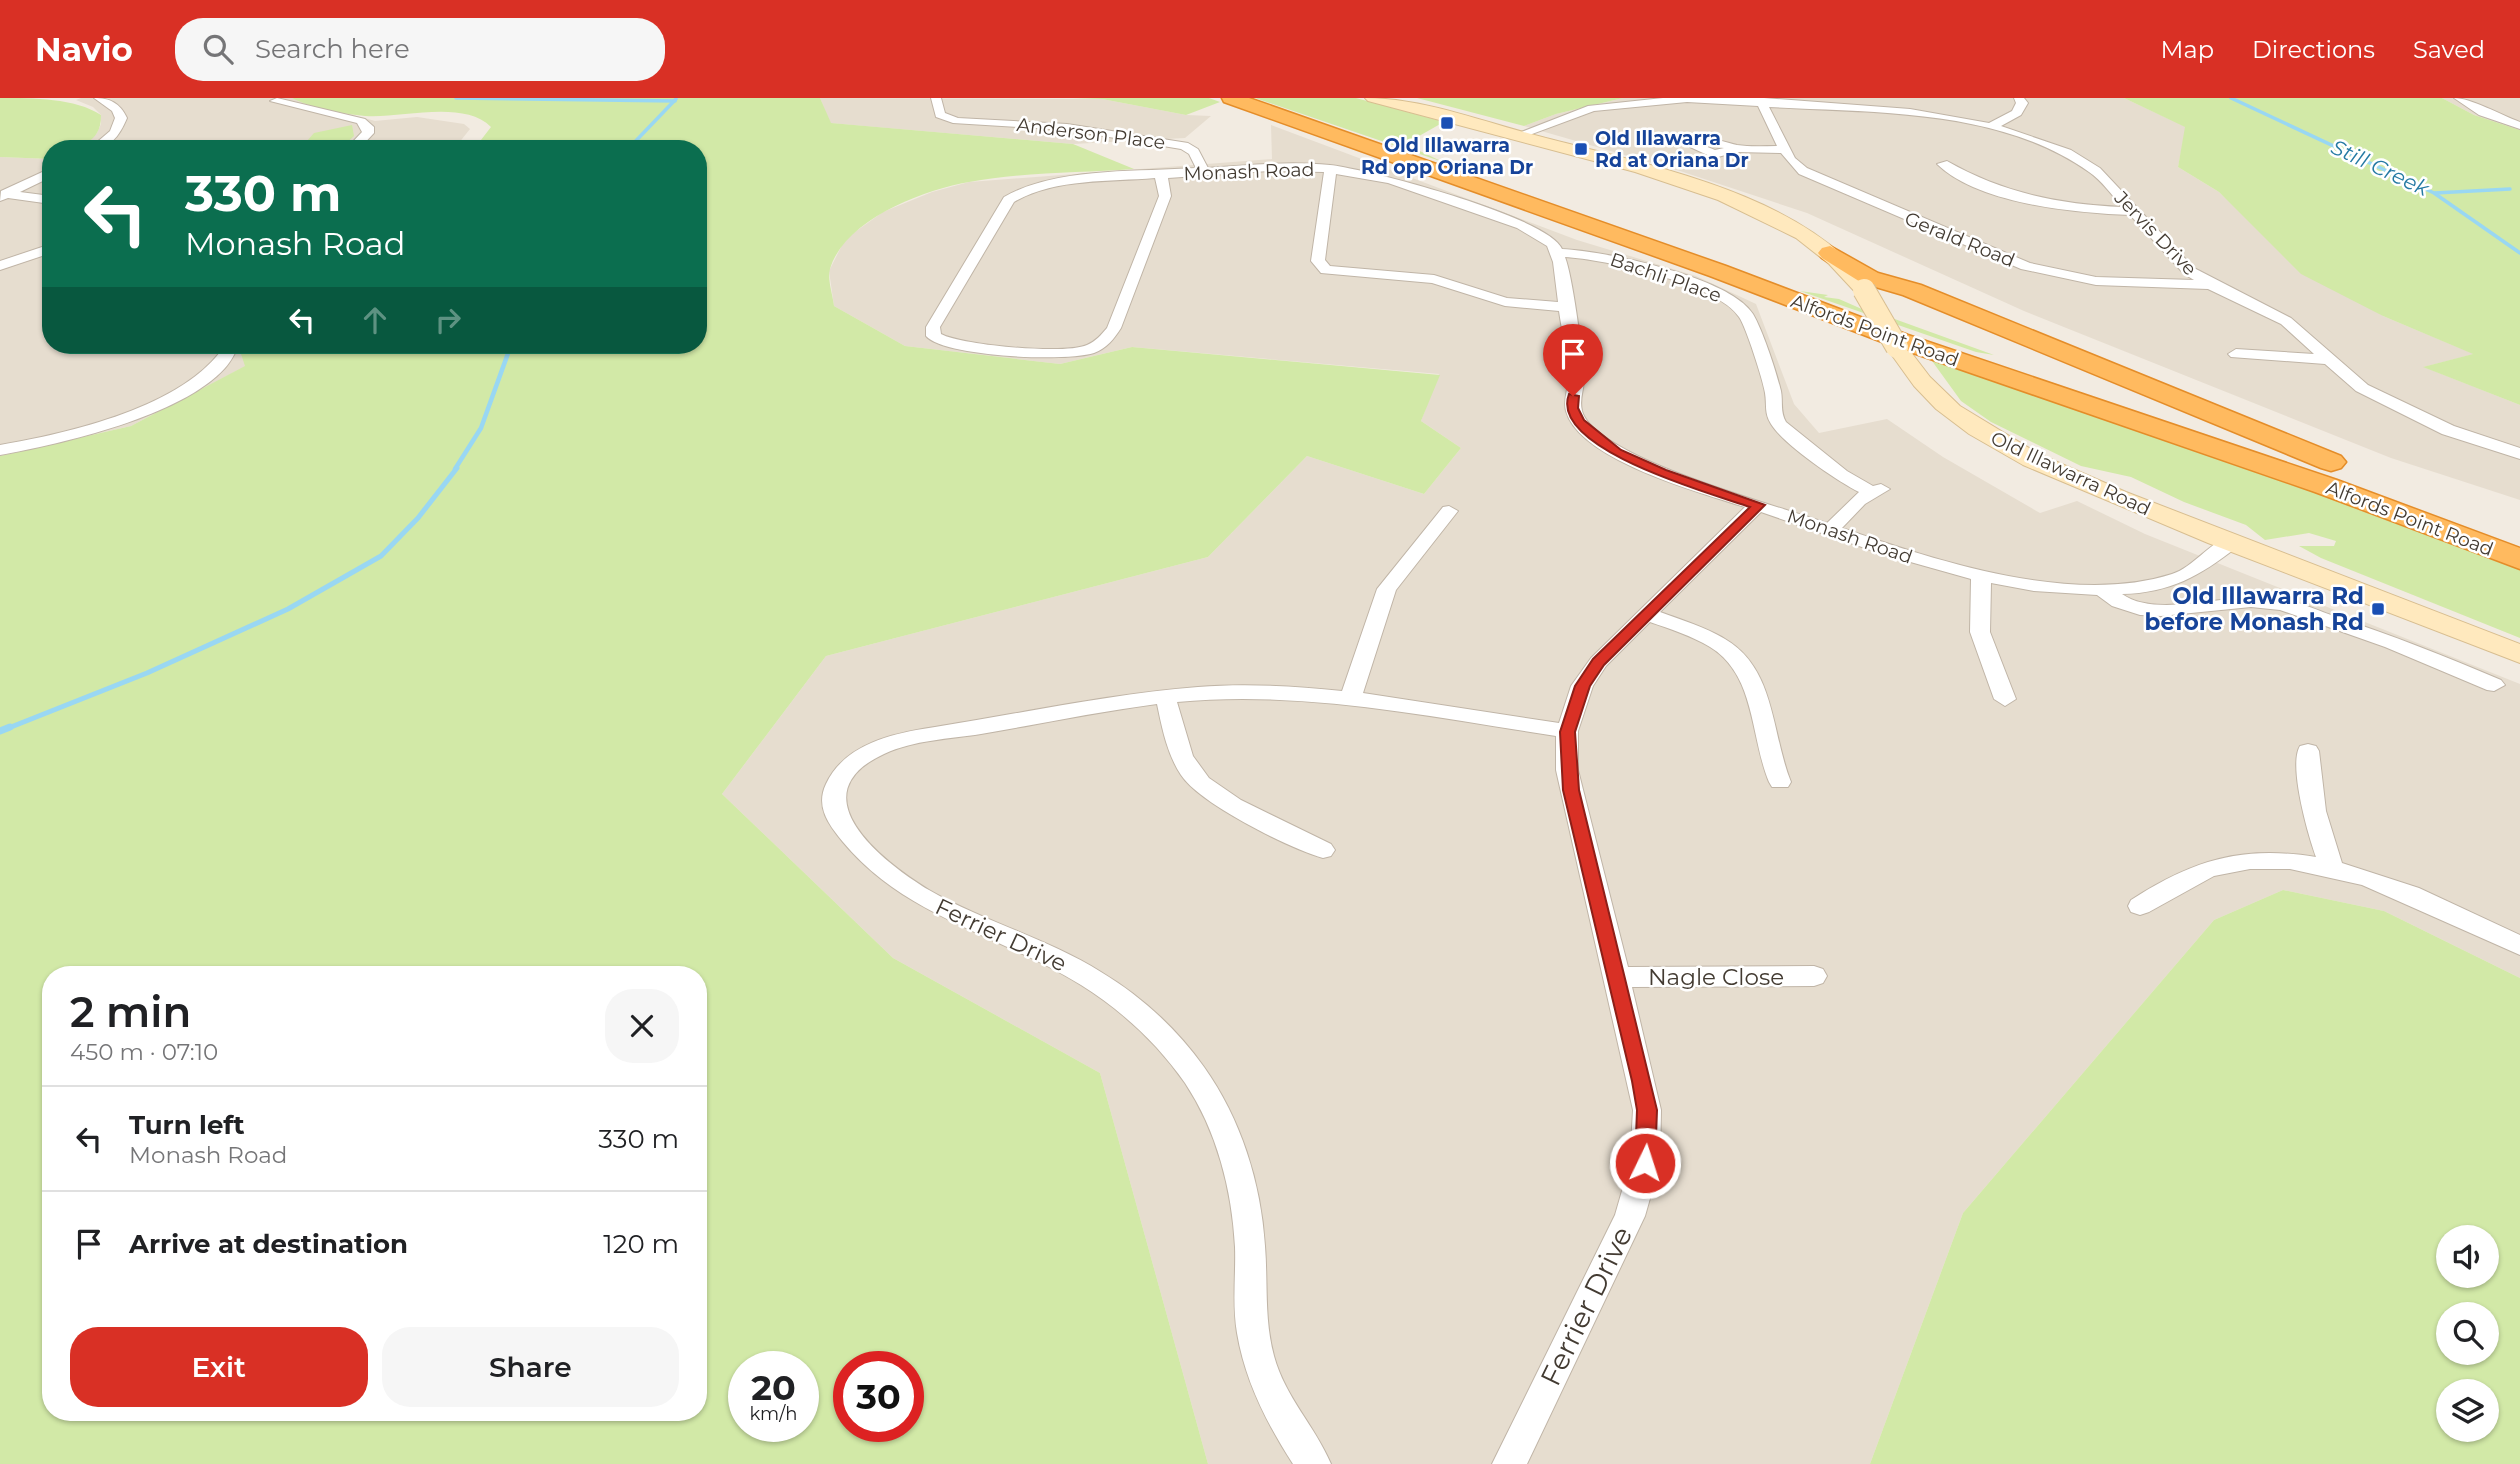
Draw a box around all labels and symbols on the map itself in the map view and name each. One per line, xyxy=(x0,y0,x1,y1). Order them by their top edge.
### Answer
street label: Anderson Place xyxy=(1015,113,1166,154)
marker: Old Illawarra Rd opp Oriana Dr xyxy=(1439,115,1455,131)
place label: Old Illawarra Rd at Oriana Dr xyxy=(1595,127,1749,172)
place label: Old Illawarra Rd opp Oriana Dr xyxy=(1361,134,1533,179)
water label: Still Creek xyxy=(2327,134,2434,202)
marker: Old Illawarra Rd at Oriana Dr xyxy=(1573,141,1589,157)
street label: Monash Road xyxy=(1183,158,1315,185)
street label: Jervis Drive xyxy=(2109,186,2202,280)
street label: Gerald Road xyxy=(1901,207,2018,272)
street label: Bachli Place xyxy=(1607,248,1724,307)
street label: Alfords Point Road xyxy=(1788,289,1962,372)
pin xyxy=(1543,324,1603,396)
street label: Old Illawarra Road xyxy=(1987,426,2154,521)
street label: Alfords Point Road xyxy=(2323,476,2497,561)
street label: Monash Road xyxy=(1784,504,1915,569)
place label: Old Illawarra Rd before Monash Rd xyxy=(2145,582,2364,636)
marker: Old Illawarra Rd before Monash Rd xyxy=(2370,601,2386,617)
street label: Ferrier Drive xyxy=(931,892,1071,978)
street label: Nagle Close xyxy=(1648,963,1784,991)
position arrow xyxy=(1608,1126,1682,1200)
street label: Ferrier Drive xyxy=(1533,1221,1639,1391)
speed limit sign: 30 xyxy=(833,1351,924,1442)

